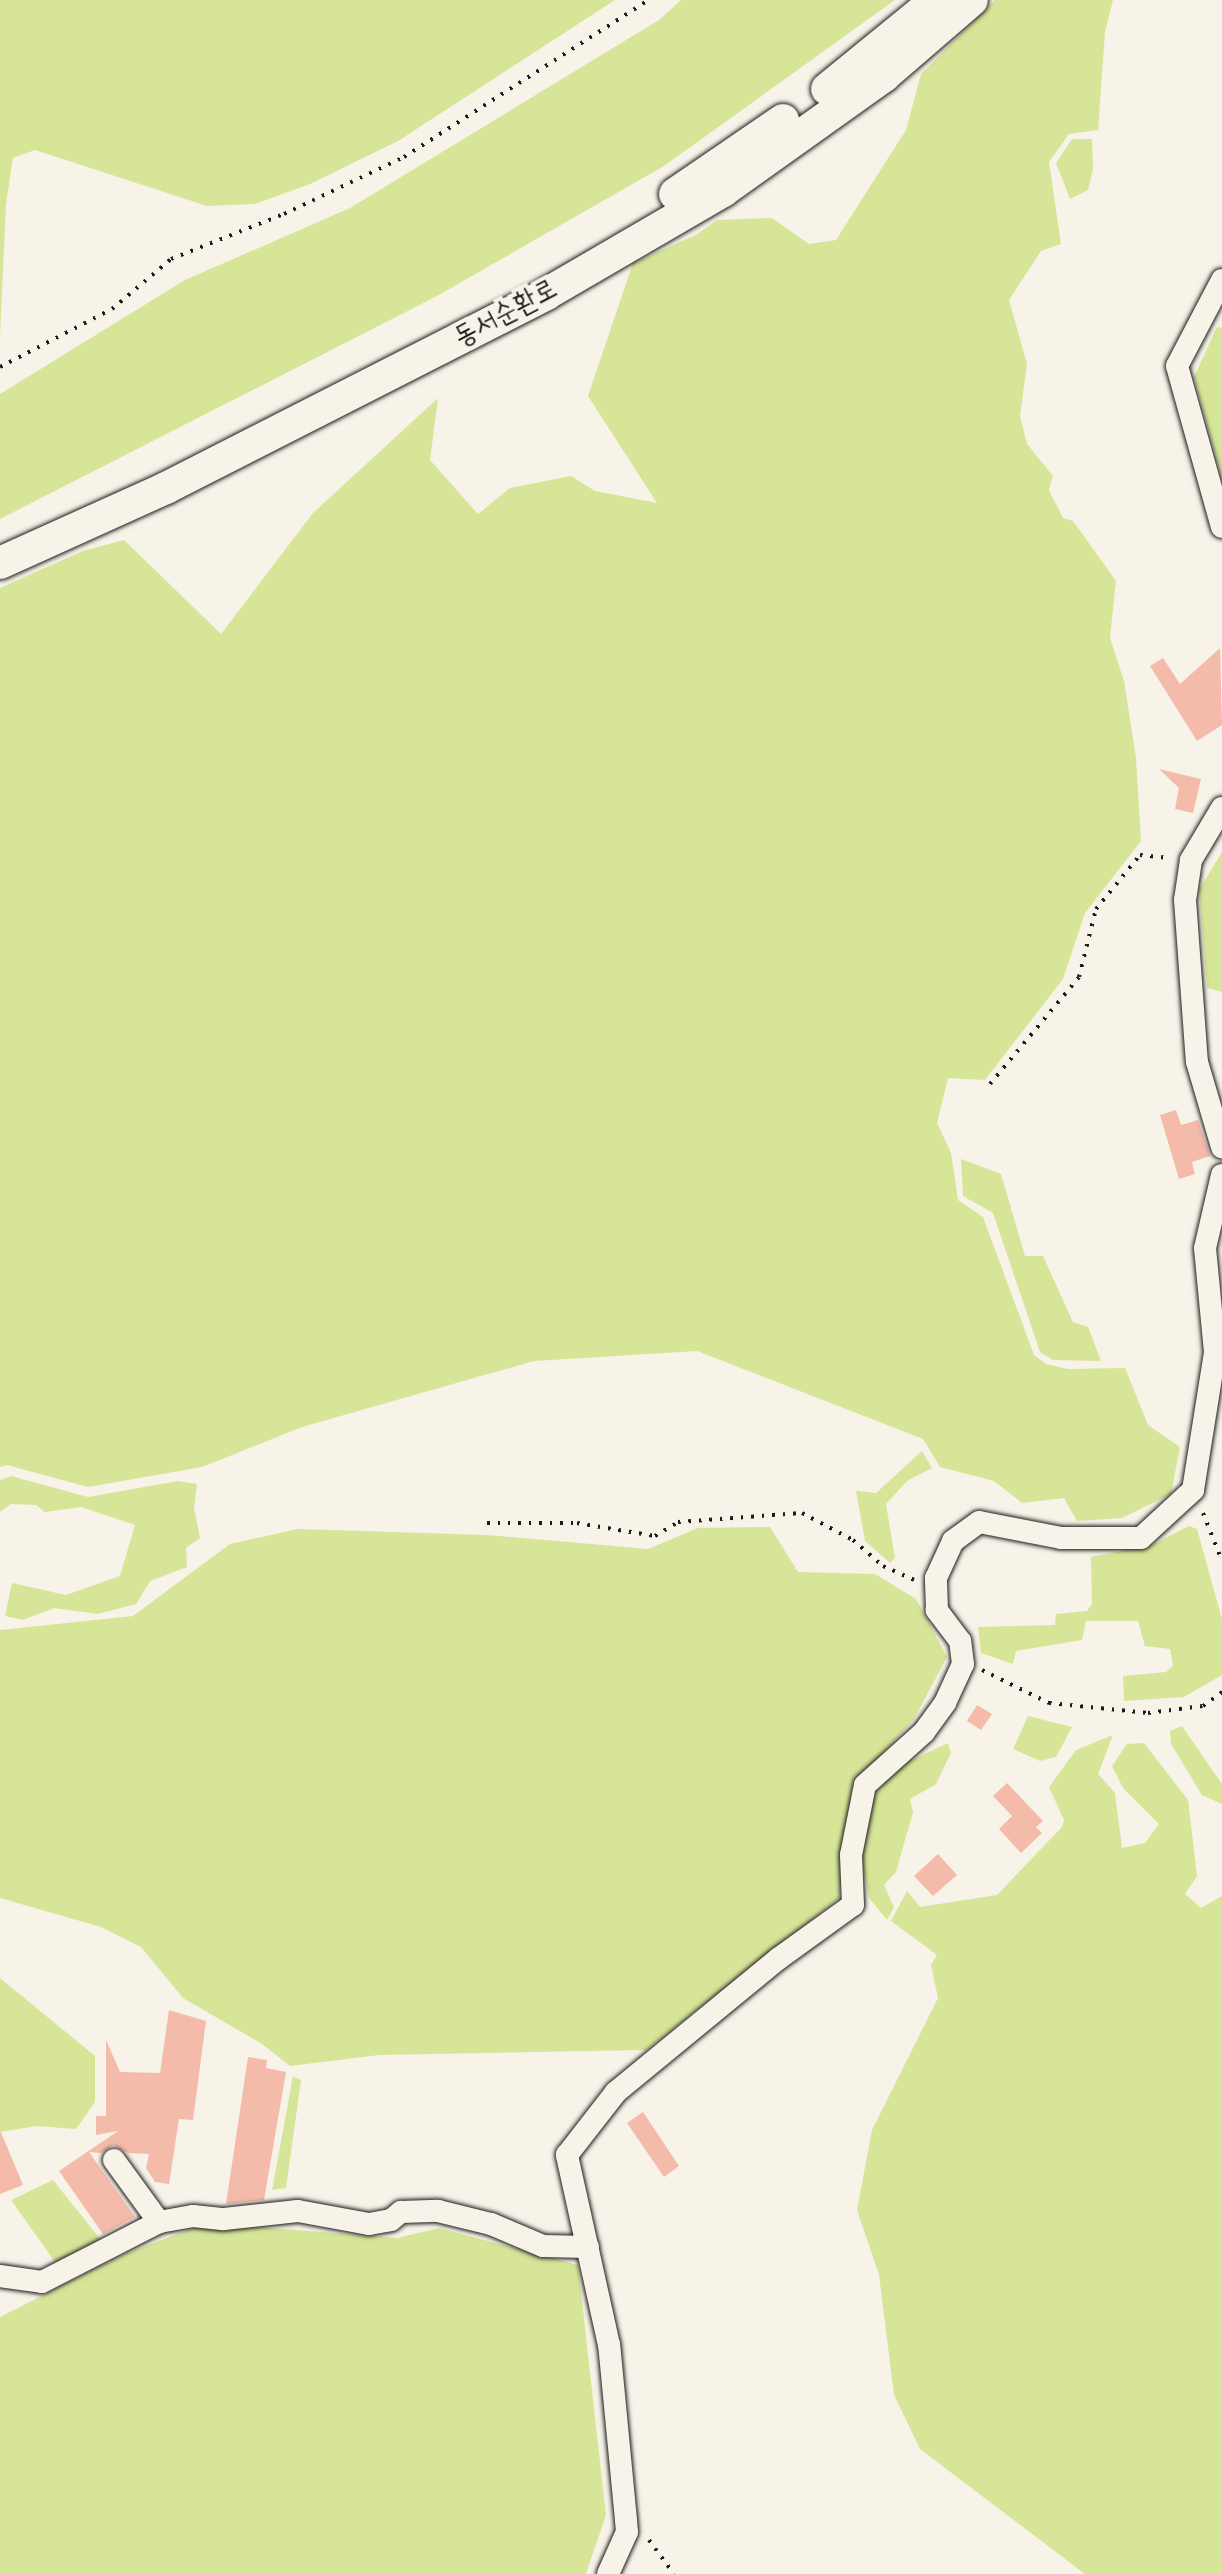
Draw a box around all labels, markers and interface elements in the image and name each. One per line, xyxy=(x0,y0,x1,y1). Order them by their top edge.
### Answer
street label: 동서순환로 xyxy=(448,273,564,355)

